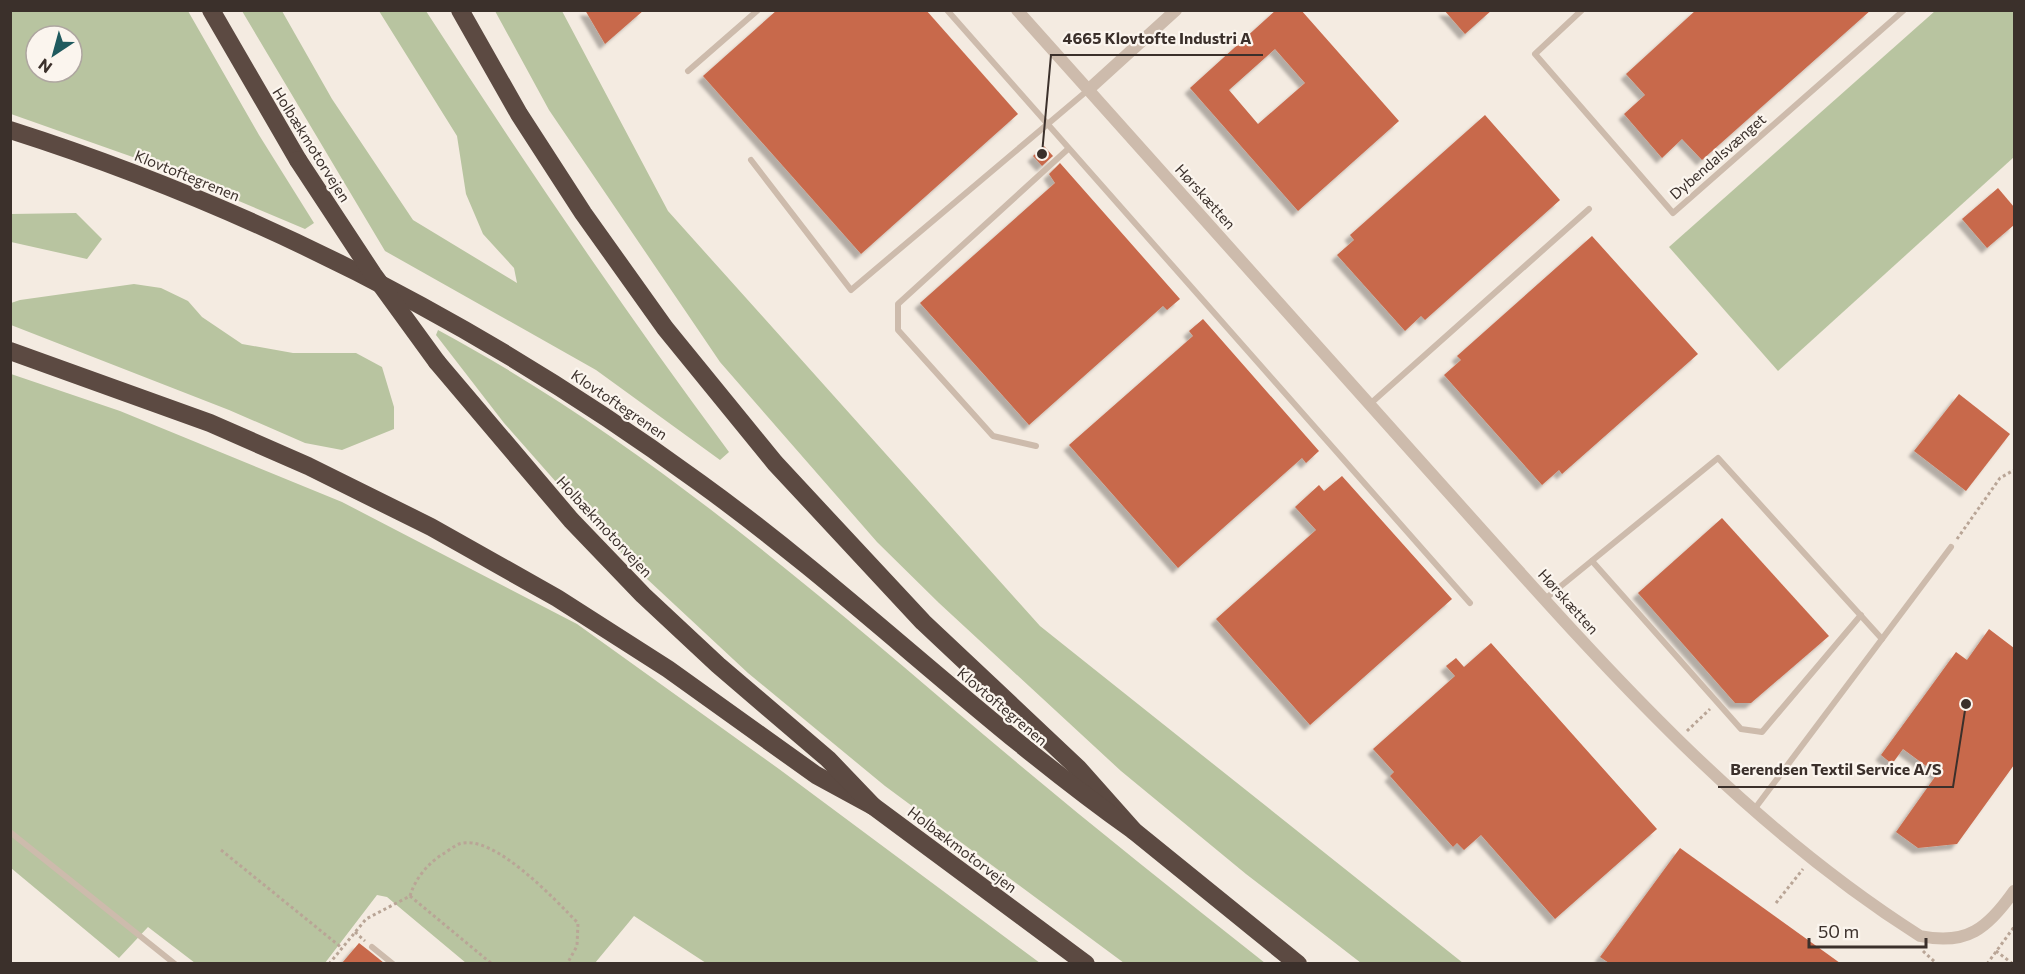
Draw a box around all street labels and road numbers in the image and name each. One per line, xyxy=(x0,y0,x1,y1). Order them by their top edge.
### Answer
street label: Holbækmotorvejen xyxy=(269,84,354,205)
street label: Dybendalsvænget xyxy=(1666,110,1769,203)
street label: Klovtoftegrenen xyxy=(132,146,243,204)
street label: Hørskætten xyxy=(1172,160,1240,233)
street label: Klovtoftegrenen xyxy=(568,365,671,443)
street label: Holbækmotorvejen xyxy=(553,472,656,581)
street label: Hørskætten xyxy=(1535,565,1603,638)
street label: Klovtoftegrenen xyxy=(954,663,1051,749)
street label: Holbækmotorvejen xyxy=(905,802,1021,896)

